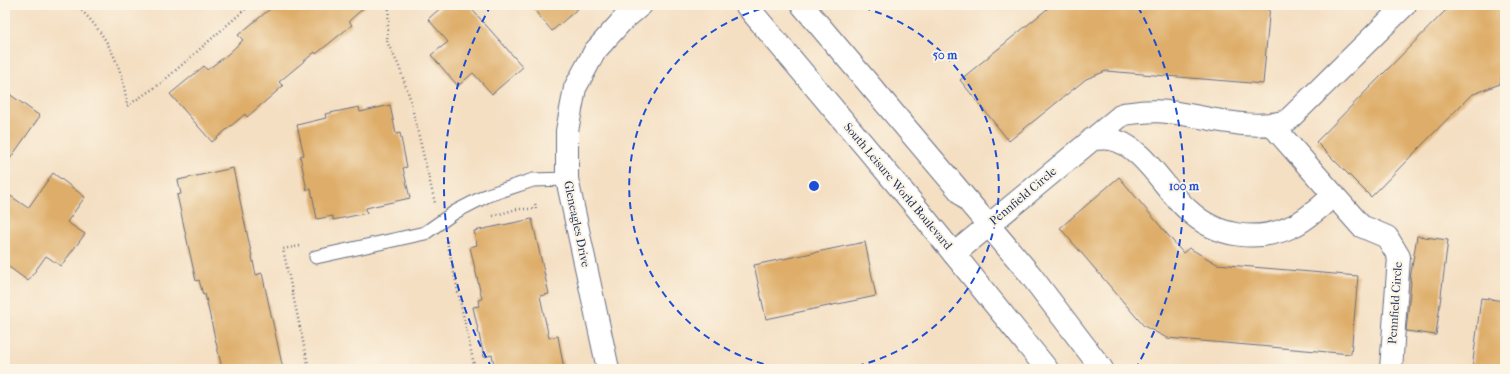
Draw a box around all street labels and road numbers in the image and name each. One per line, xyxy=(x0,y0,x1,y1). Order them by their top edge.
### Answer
street label: South Leisure World Boulevard xyxy=(841,120,955,252)
street label: Pennfield Circle xyxy=(987,164,1059,228)
street label: Gleneagles Drive xyxy=(561,180,593,269)
street label: Pennfield Circle xyxy=(1385,261,1405,345)

